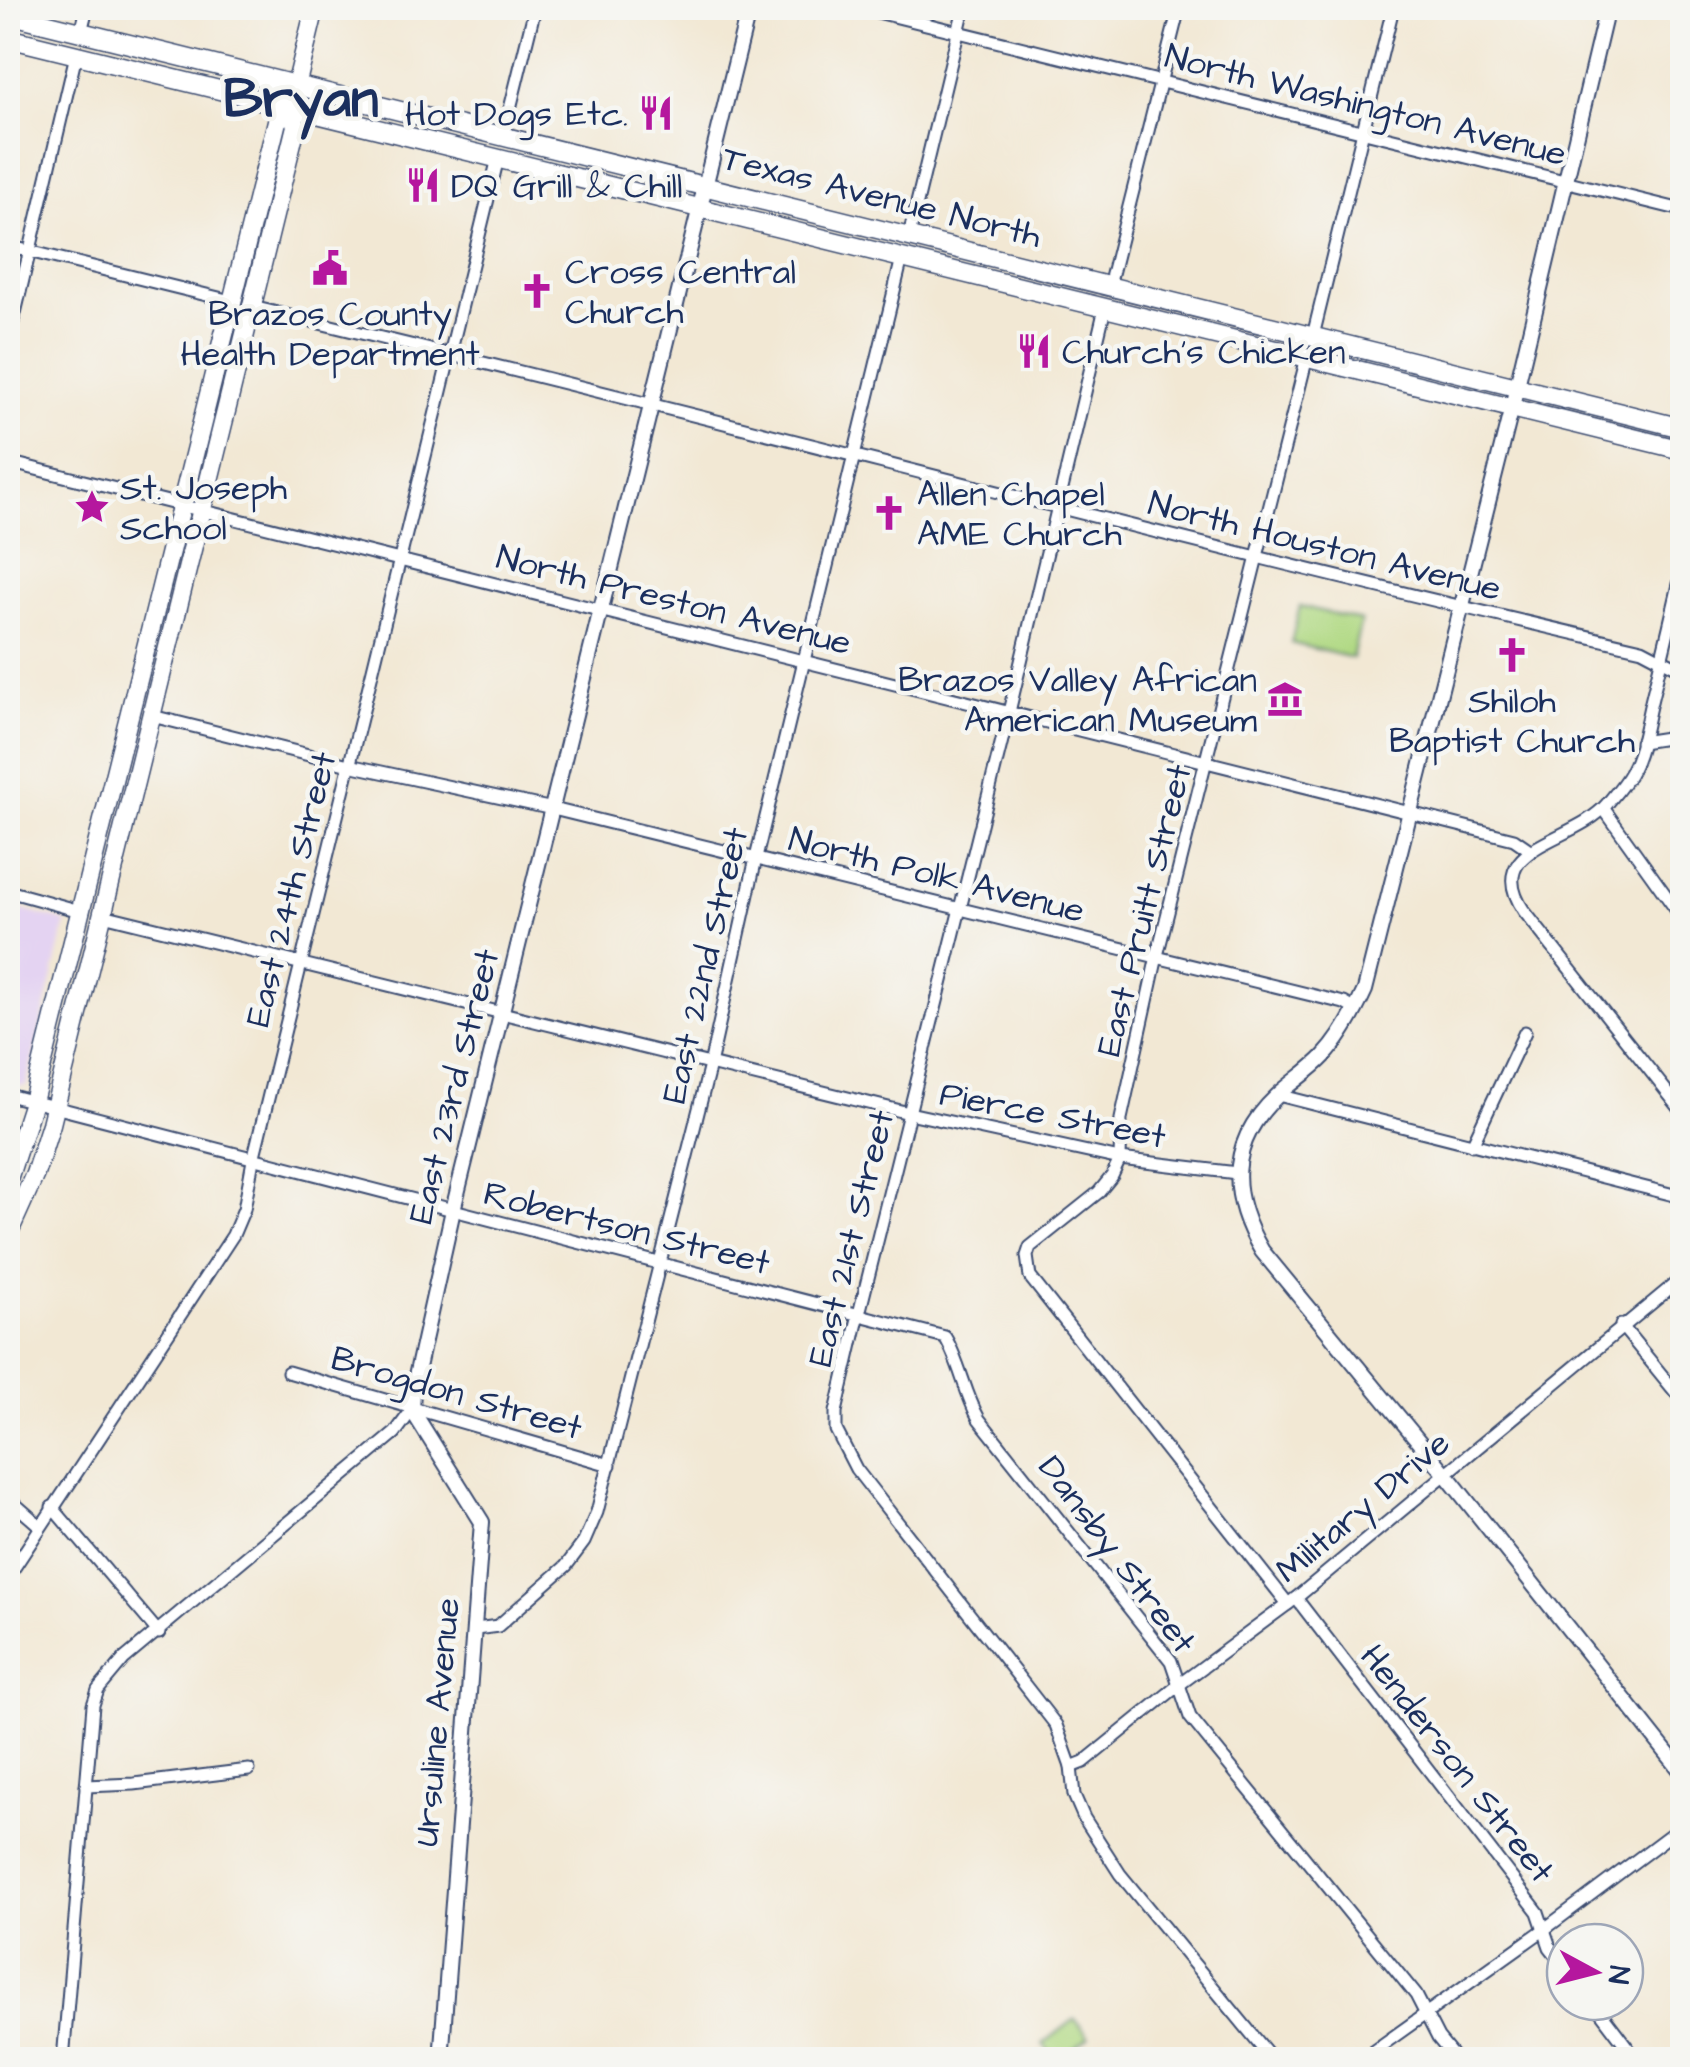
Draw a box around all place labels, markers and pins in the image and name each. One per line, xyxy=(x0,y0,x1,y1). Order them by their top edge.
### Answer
place label: Hot Dogs Etc. xyxy=(405,90,628,141)
restaurant icon: Hot Dogs Etc. xyxy=(637,94,675,132)
place label: DQ Grill & Chill xyxy=(451,162,682,211)
restaurant icon: DQ Grill & Chill xyxy=(404,166,442,204)
place label: Cross Central Church xyxy=(565,248,796,337)
public building icon: Brazos County Health Department xyxy=(311,249,349,287)
church icon: Cross Central Church xyxy=(518,272,556,310)
place label: Brazos County Health Department xyxy=(180,290,480,379)
place label: Church's Chicken xyxy=(1062,328,1345,377)
restaurant icon: Church's Chicken xyxy=(1015,332,1053,370)
place label: St. Joseph School xyxy=(120,464,287,553)
place label: Allen Chapel AME Church xyxy=(917,470,1122,559)
place icon: St. Joseph School xyxy=(73,488,111,526)
church icon: Allen Chapel AME Church xyxy=(870,494,908,532)
church icon: Shiloh Baptist Church xyxy=(1493,636,1531,674)
place label: Brazos Valley African American Museum xyxy=(898,656,1257,745)
place label: Shiloh Baptist Church xyxy=(1389,677,1635,766)
museum icon: Brazos Valley African American Museum xyxy=(1266,680,1304,718)

